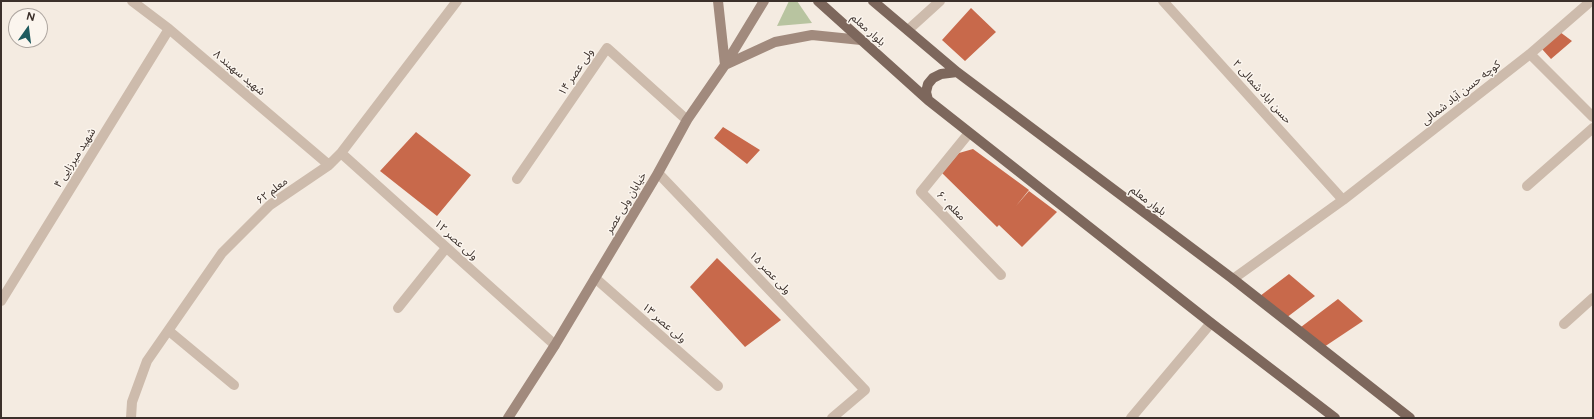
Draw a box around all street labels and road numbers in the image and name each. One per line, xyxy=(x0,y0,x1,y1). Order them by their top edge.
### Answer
street label: بلوار معلم xyxy=(848,11,888,49)
street label: ولی عصر ۱۴ xyxy=(555,46,597,98)
street label: شهید سهبند ۸ xyxy=(210,48,268,98)
street label: حسن اباد شمالی ۲ xyxy=(1230,57,1294,127)
street label: کوچه حسن آباد شمالی xyxy=(1419,58,1503,128)
street label: شهید میرزایی ۴ xyxy=(51,126,99,190)
street label: خیابان ولی عصر xyxy=(603,170,649,236)
street label: معلم ۶۲ xyxy=(254,175,290,207)
street label: بلوار معلم xyxy=(1127,183,1169,219)
street label: معلم ۶۰ xyxy=(934,188,968,224)
street label: ولی عصر ۱۲ xyxy=(431,217,481,263)
street label: ولی عصر ۱۵ xyxy=(746,249,794,297)
street label: ولی عصر ۱۳ xyxy=(639,300,689,346)

